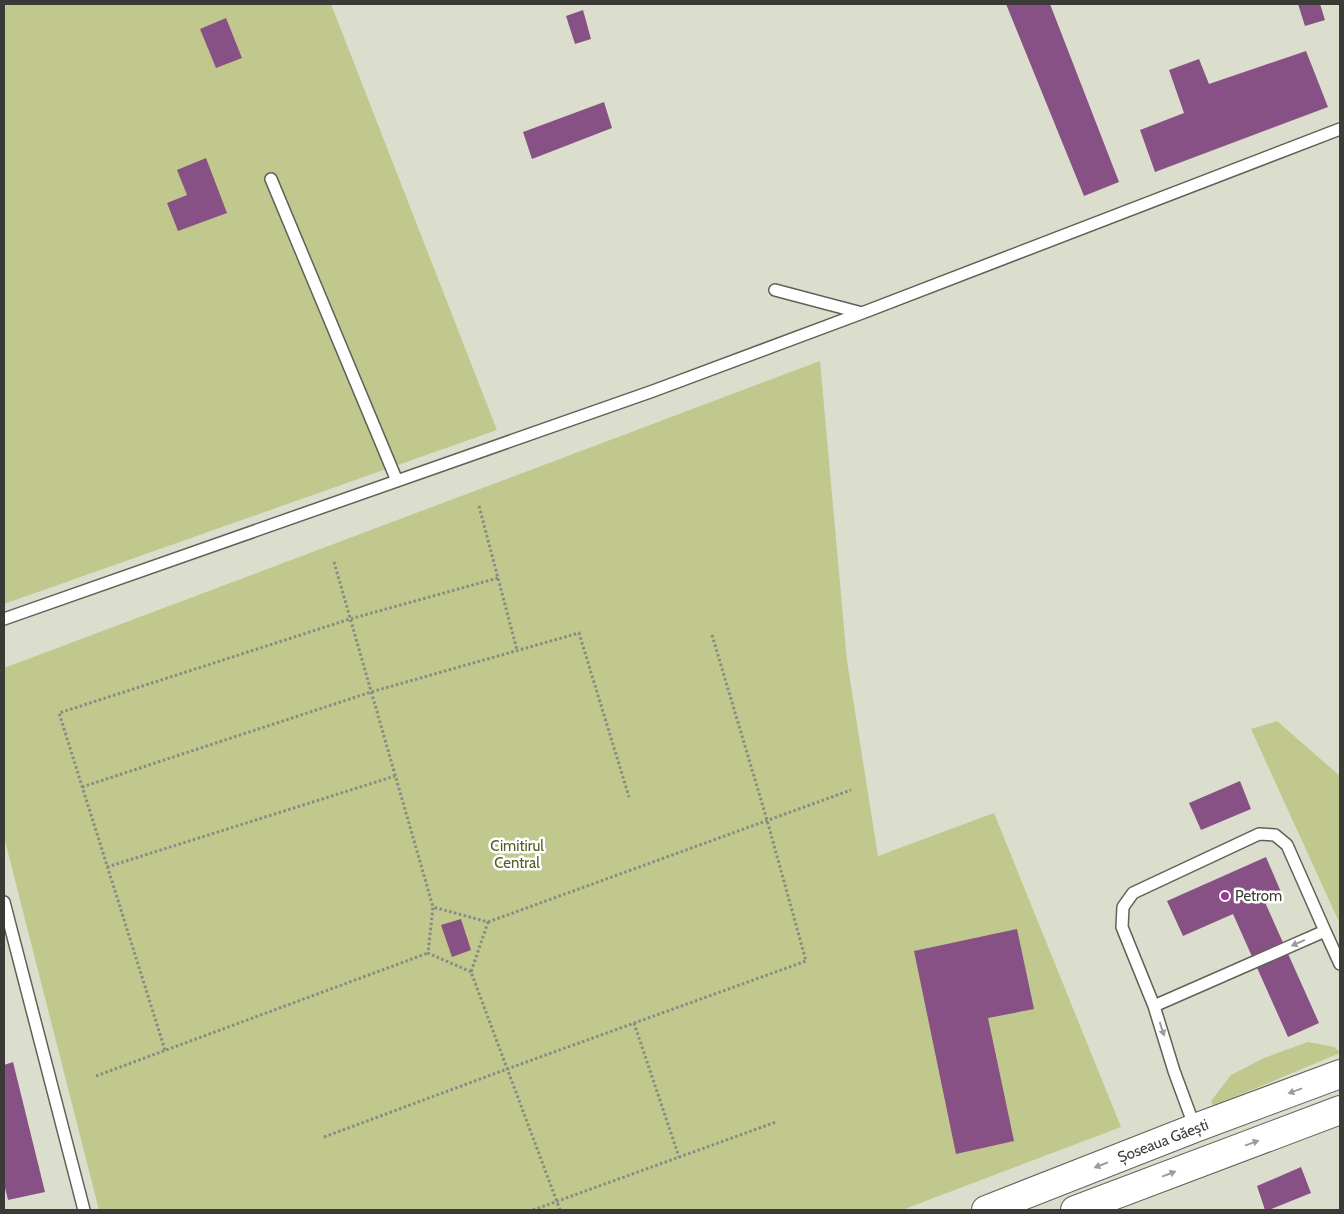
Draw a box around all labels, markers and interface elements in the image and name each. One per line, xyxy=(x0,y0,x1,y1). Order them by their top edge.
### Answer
park label: Cimitirul Central xyxy=(490,837,544,872)
place label: Petrom xyxy=(1235,887,1282,905)
marker: Petrom xyxy=(1219,890,1231,902)
one-way arrow xyxy=(1291,940,1305,948)
one-way arrow xyxy=(1158,1021,1166,1036)
one-way arrow xyxy=(1287,1088,1302,1095)
street label: Șoseaua Găești xyxy=(1115,1115,1211,1168)
one-way arrow xyxy=(1245,1139,1260,1147)
one-way arrow xyxy=(1093,1161,1108,1169)
one-way arrow xyxy=(1162,1170,1177,1177)

